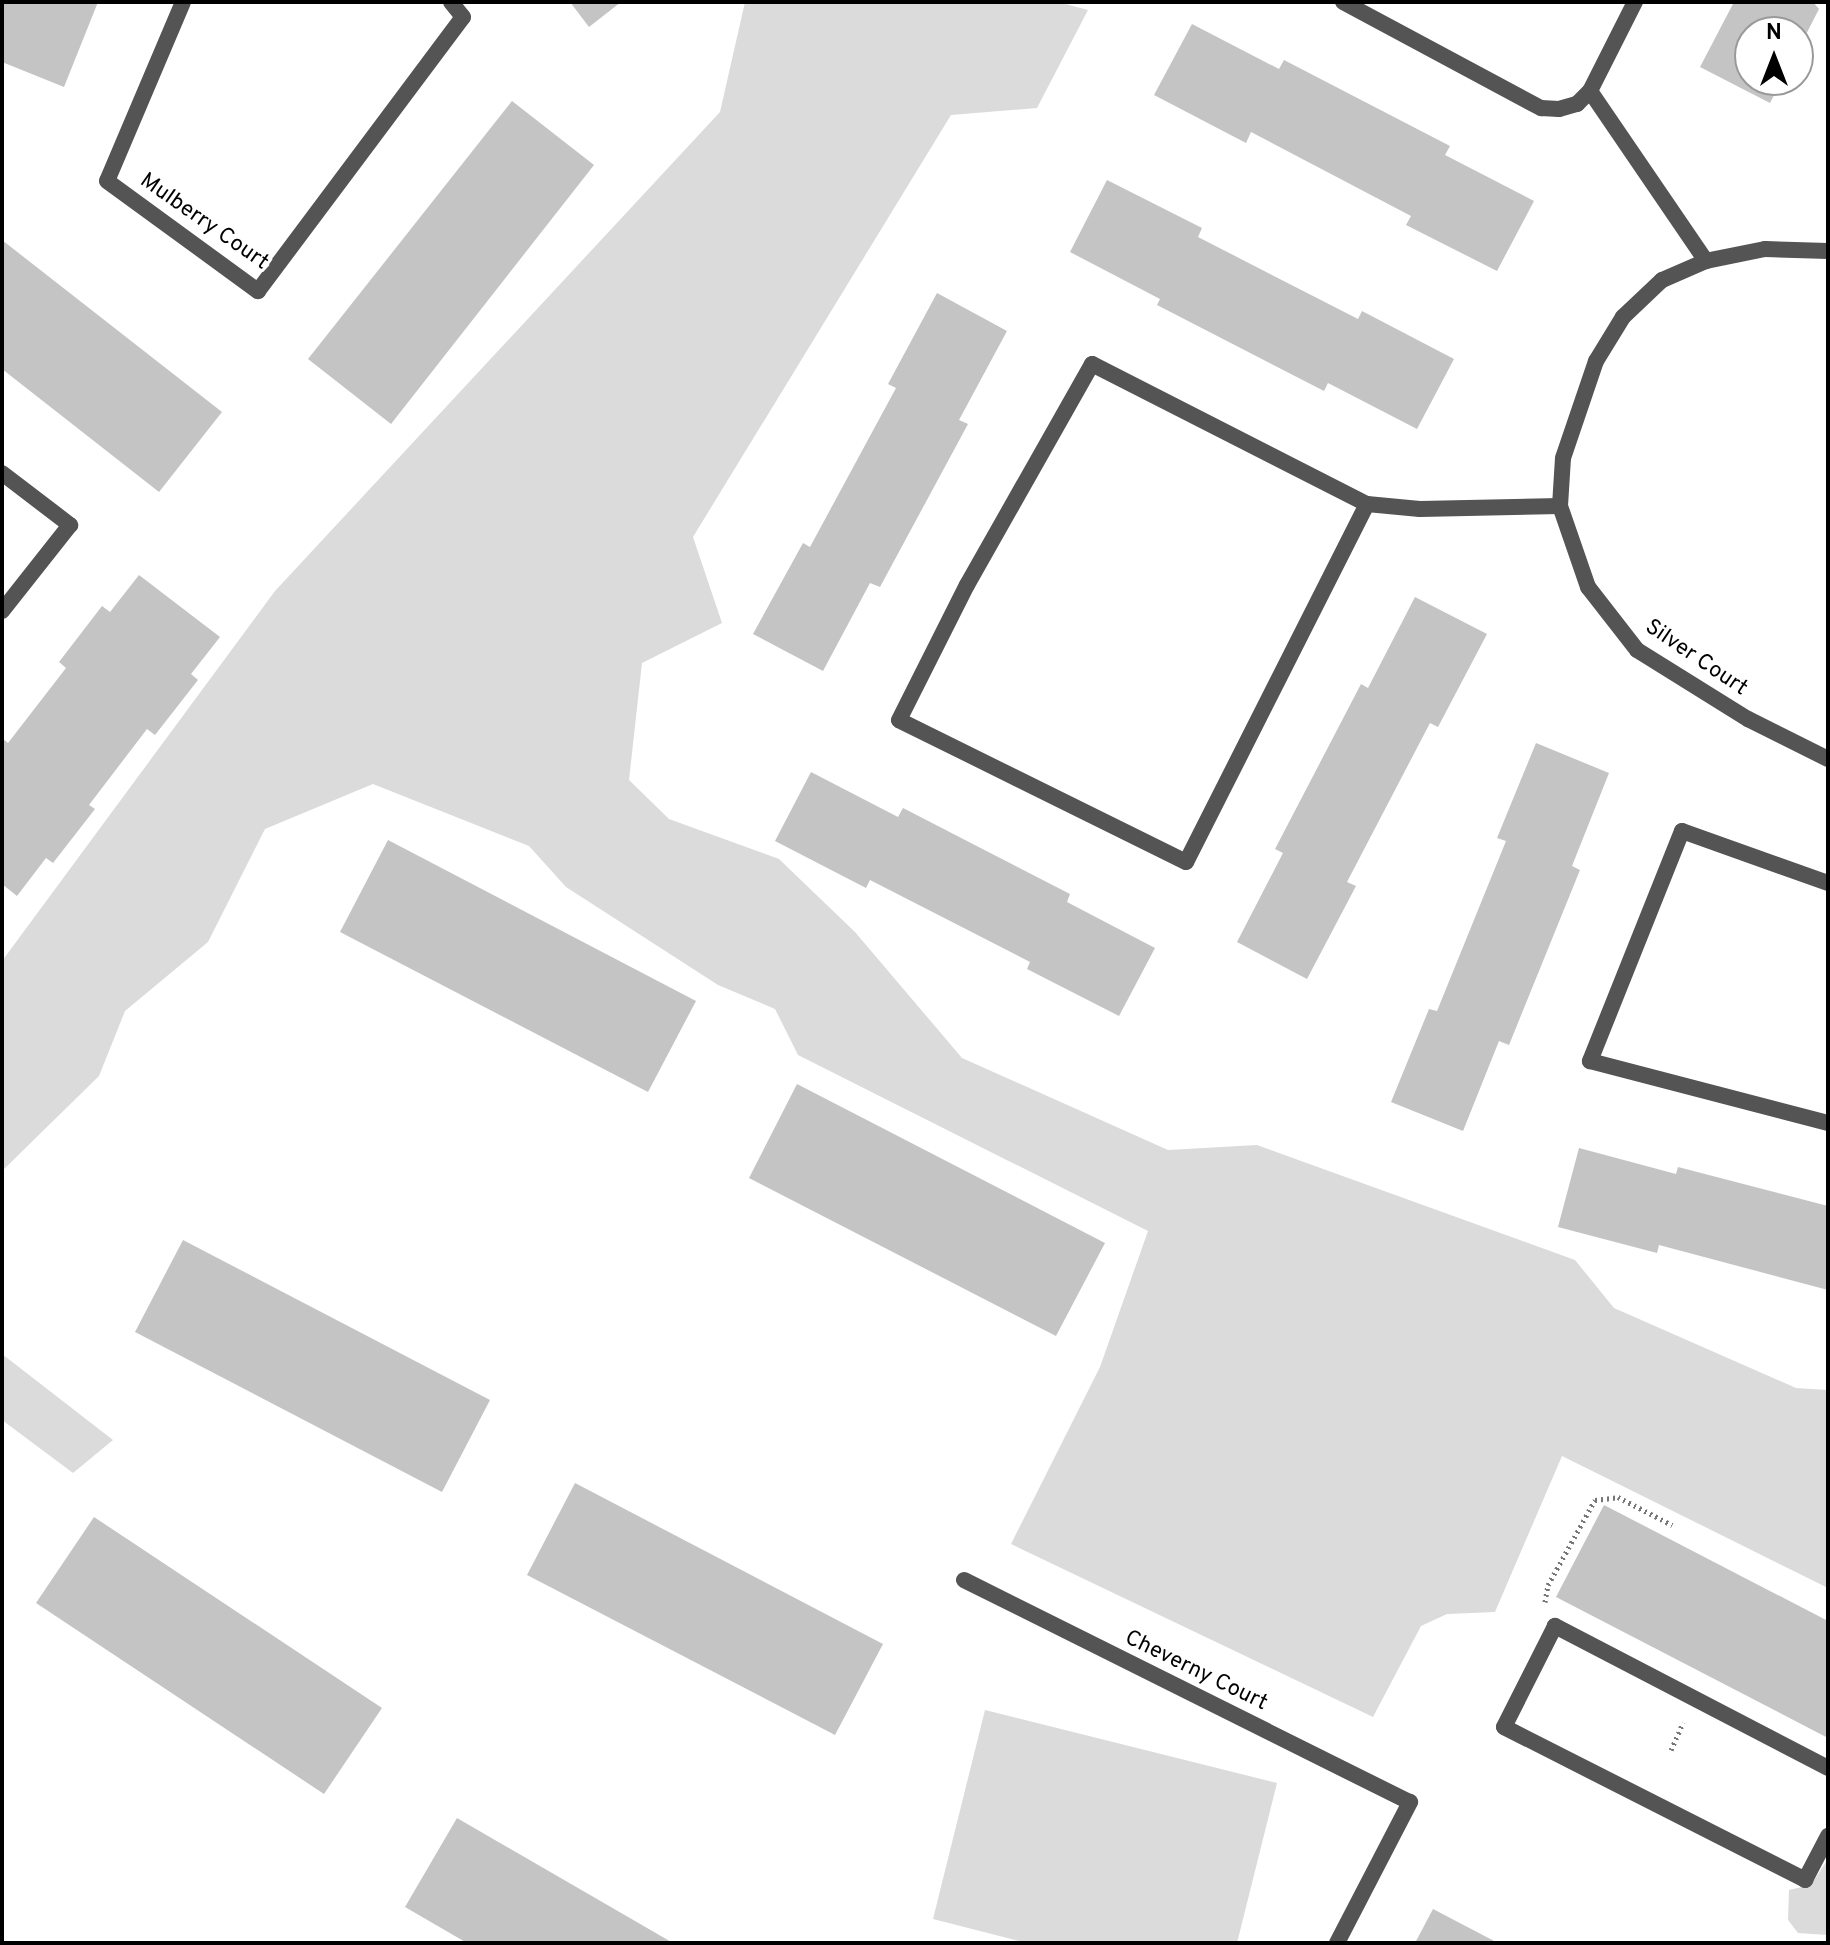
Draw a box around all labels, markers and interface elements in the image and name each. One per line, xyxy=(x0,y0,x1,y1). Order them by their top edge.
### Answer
north arrow xyxy=(1734,16,1814,96)
text: N xyxy=(1766,20,1782,47)
street label: Mulberry Court xyxy=(135,168,273,276)
street label: Silver Court xyxy=(1640,614,1752,702)
street label: Cheverny Court xyxy=(1120,1625,1272,1717)

